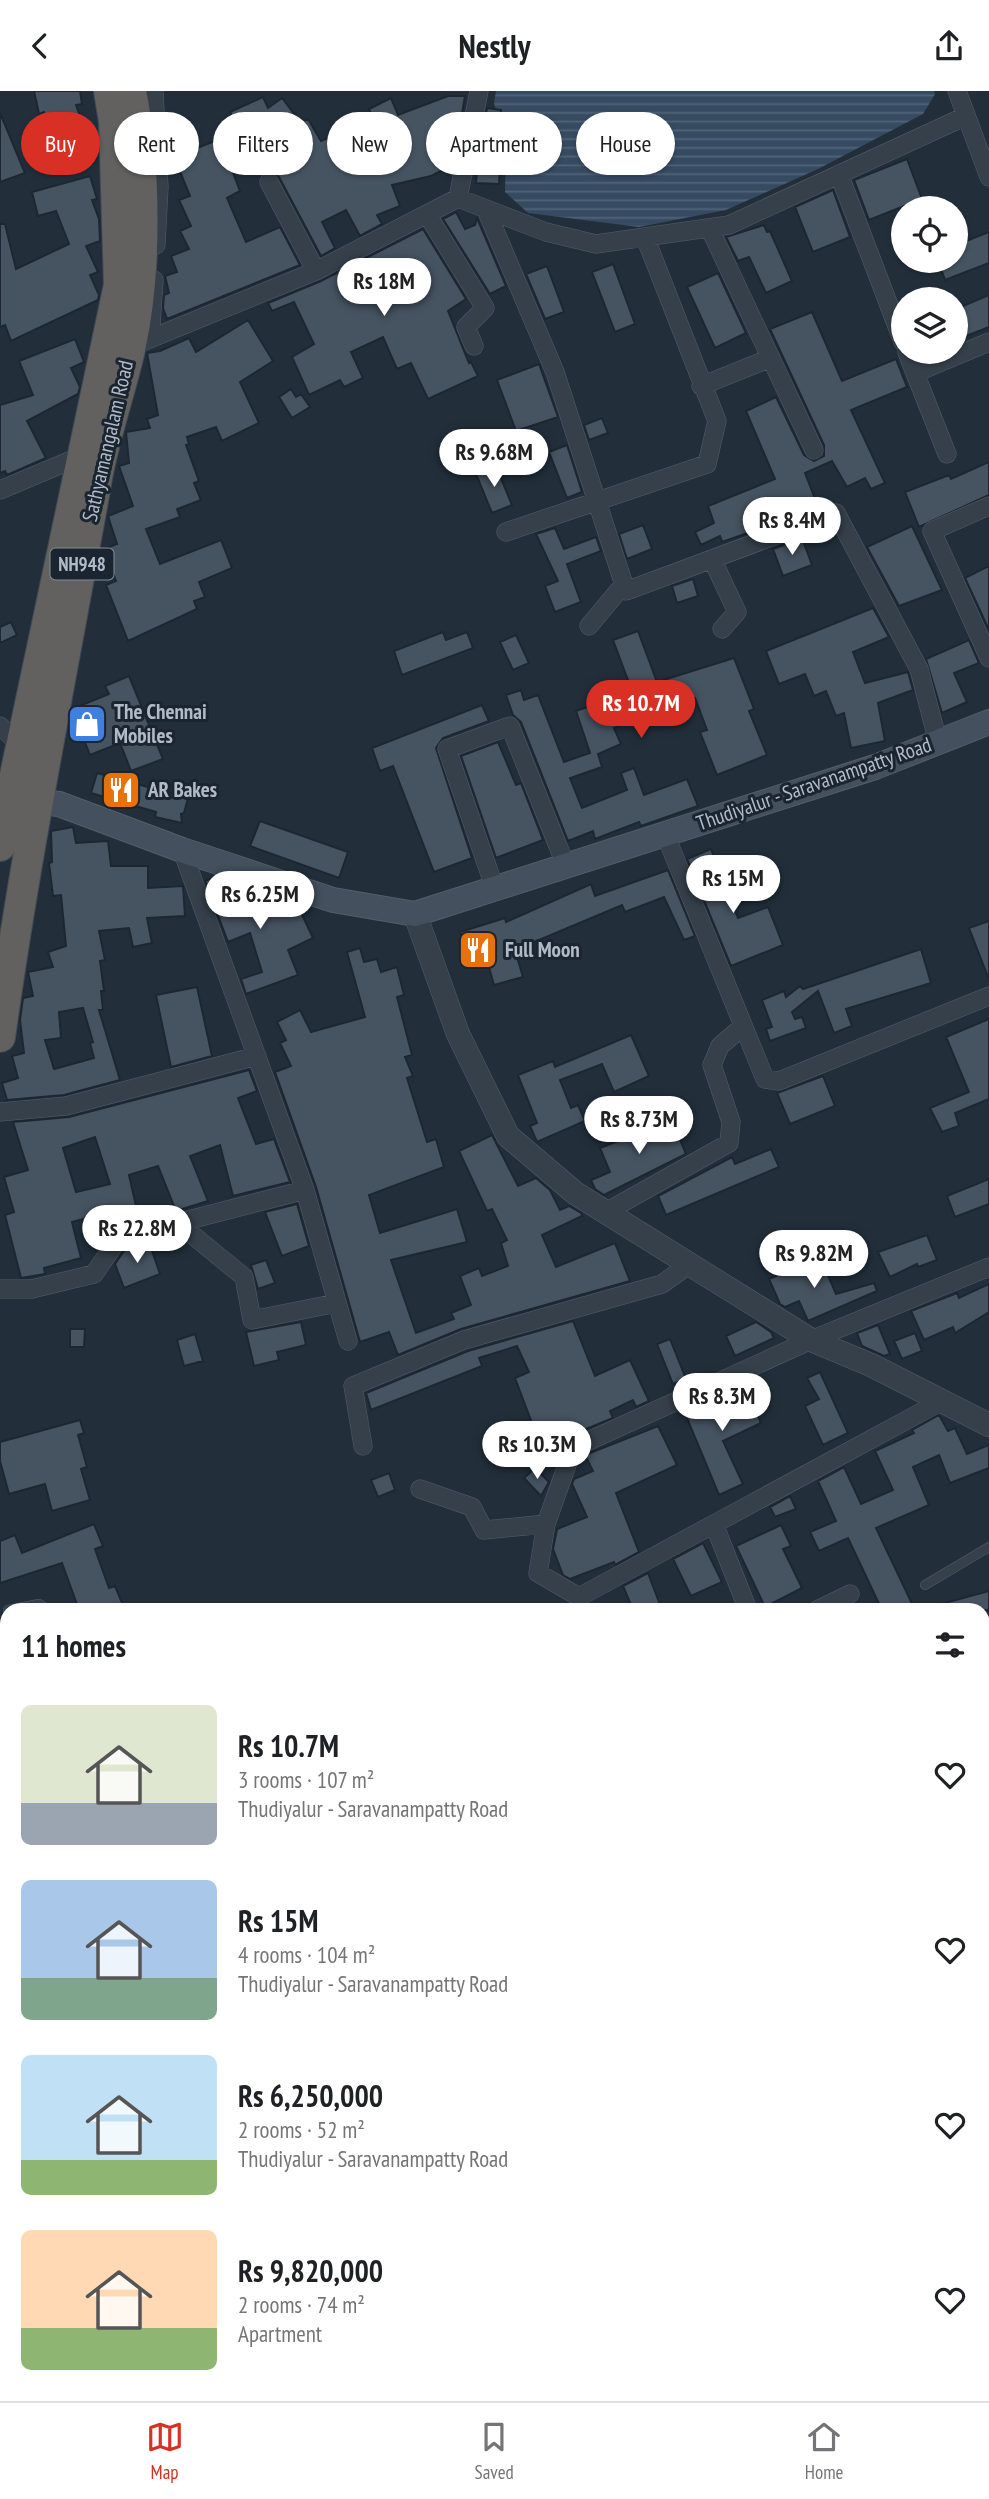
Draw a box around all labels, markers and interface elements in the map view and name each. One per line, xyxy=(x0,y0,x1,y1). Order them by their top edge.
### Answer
text: Nestly xyxy=(458,25,531,67)
icon: back xyxy=(21,27,59,65)
icon: share xyxy=(930,27,968,65)
chip: Buy xyxy=(21,112,100,175)
chip: Rent xyxy=(114,112,199,175)
chip: Filters xyxy=(213,112,313,175)
chip: New xyxy=(327,112,412,175)
chip: Apartment xyxy=(426,112,562,175)
chip: House xyxy=(576,112,675,175)
map controls xyxy=(891,196,968,364)
button: locate xyxy=(891,196,968,273)
pin: Rs 18M xyxy=(327,259,441,318)
text: Rs 18M xyxy=(353,266,415,295)
button: layers xyxy=(891,287,968,364)
street label: Sathyamangalam Road xyxy=(76,358,139,524)
pin: Rs 9.68M xyxy=(422,429,566,489)
text: Rs 9.68M xyxy=(455,437,533,466)
pin: Rs 8.4M xyxy=(727,497,857,557)
text: Rs 8.4M xyxy=(759,505,825,534)
road number: NH948 xyxy=(50,549,114,579)
pin: Rs 10.7M xyxy=(569,681,713,740)
text: Rs 10.7M xyxy=(602,688,680,717)
place label: The Chennai Mobiles xyxy=(114,698,207,749)
shop icon: The Chennai Mobiles xyxy=(66,703,108,745)
street label: Thudiyalur - Saravanampatty Road xyxy=(693,731,935,836)
restaurant icon: AR Bakes xyxy=(100,769,142,811)
place label: AR Bakes xyxy=(147,776,217,803)
pin: Rs 15M xyxy=(676,855,790,915)
text: Rs 15M xyxy=(702,863,764,892)
pin: Rs 6.25M xyxy=(188,871,332,931)
text: Rs 6.25M xyxy=(221,879,299,908)
restaurant icon: Full Moon xyxy=(457,929,499,971)
place label: Full Moon xyxy=(505,936,580,963)
pin: Rs 8.73M xyxy=(567,1097,711,1156)
text: Rs 8.73M xyxy=(600,1104,678,1133)
pin: Rs 22.8M xyxy=(65,1205,209,1265)
text: Rs 22.8M xyxy=(98,1213,176,1242)
pin: Rs 9.82M xyxy=(742,1231,886,1290)
text: Rs 9.82M xyxy=(775,1238,853,1267)
pin: Rs 8.3M xyxy=(657,1373,787,1433)
text: Rs 8.3M xyxy=(689,1381,755,1410)
pin: Rs 10.3M xyxy=(465,1421,609,1481)
text: Rs 10.3M xyxy=(498,1429,576,1458)
text: 11 homes xyxy=(21,1626,126,1665)
icon: filters xyxy=(931,1626,969,1664)
text: Rs 10.7M xyxy=(238,1726,339,1765)
icon: home xyxy=(77,1733,161,1817)
icon: heart xyxy=(931,1756,969,1794)
text: 3 rooms · 107 m² xyxy=(238,1765,374,1794)
text: Thudiyalur - Saravanampatty Road xyxy=(238,1794,508,1823)
text: Rs 15M xyxy=(238,1901,318,1940)
icon: home xyxy=(77,1908,161,1992)
icon: heart xyxy=(931,1931,969,1969)
text: 4 rooms · 104 m² xyxy=(238,1940,375,1969)
text: Thudiyalur - Saravanampatty Road xyxy=(238,1969,508,1998)
text: Rs 6,250,000 xyxy=(238,2076,383,2115)
icon: home xyxy=(77,2083,161,2167)
icon: heart xyxy=(931,2106,969,2144)
text: 2 rooms · 52 m² xyxy=(238,2115,365,2144)
text: Thudiyalur - Saravanampatty Road xyxy=(238,2144,508,2173)
text: Rs 9,820,000 xyxy=(238,2251,383,2290)
icon: home xyxy=(77,2258,161,2342)
icon: heart xyxy=(931,2281,969,2319)
text: 2 rooms · 74 m² xyxy=(238,2290,365,2319)
text: Apartment xyxy=(238,2319,322,2348)
tab: Map xyxy=(146,2418,184,2484)
tab: Saved xyxy=(475,2418,514,2484)
tab: Home xyxy=(805,2418,843,2484)

